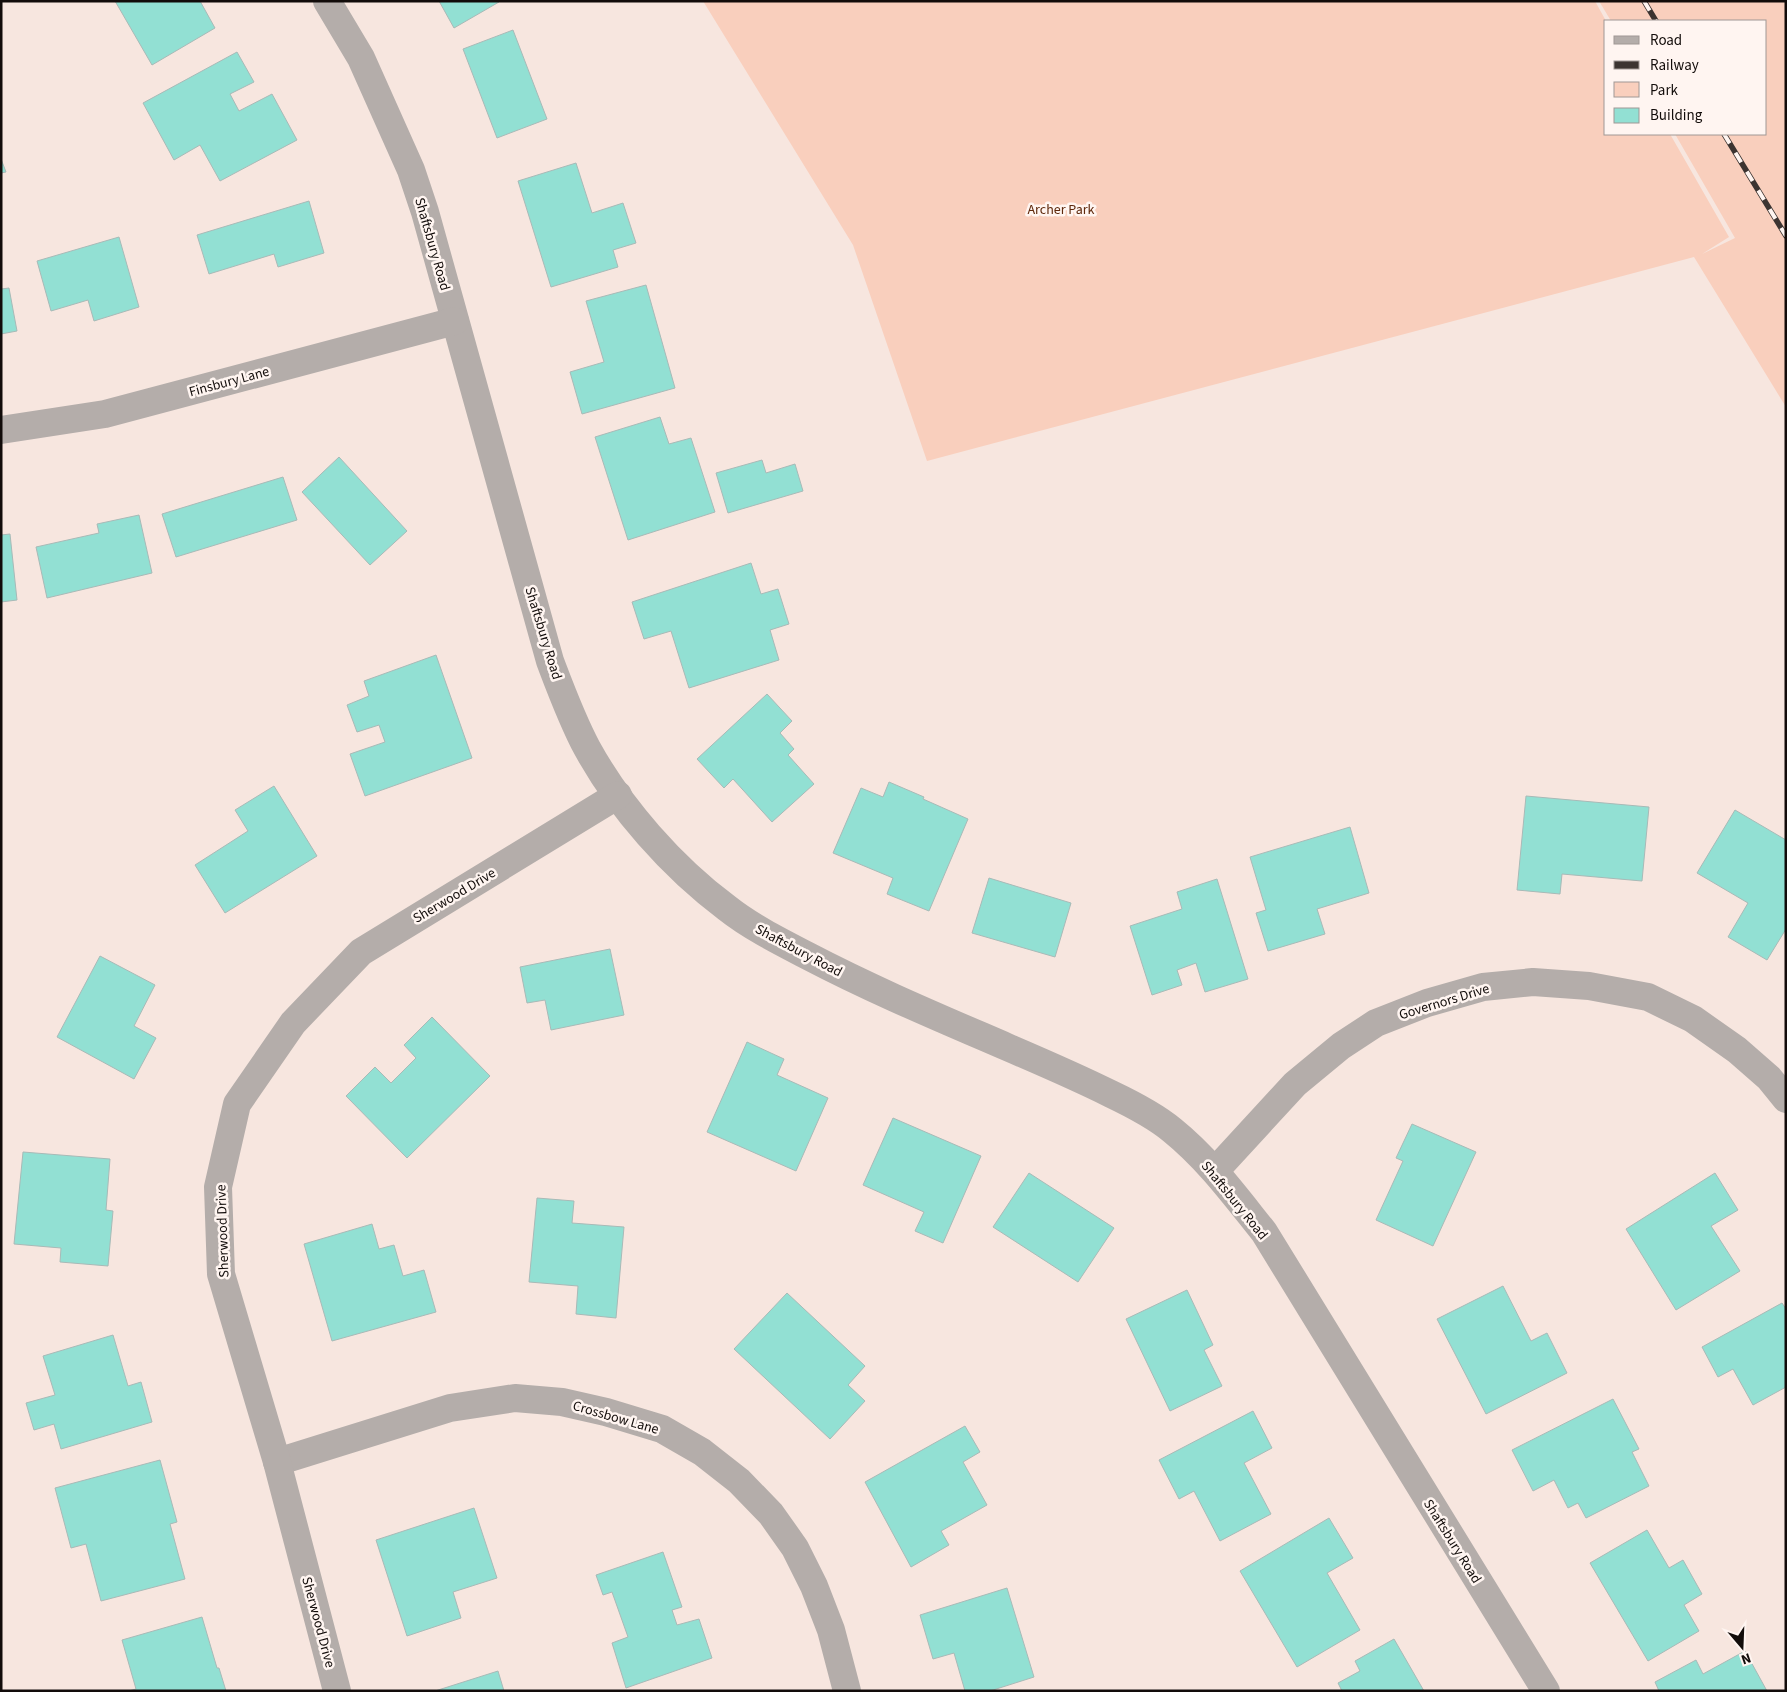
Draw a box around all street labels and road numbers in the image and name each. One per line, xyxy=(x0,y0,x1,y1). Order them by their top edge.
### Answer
street label: Shaftsbury Road xyxy=(409,195,455,293)
street label: Finsbury Lane xyxy=(187,362,272,402)
street label: Shaftsbury Road xyxy=(519,584,567,682)
street label: Sherwood Drive xyxy=(409,863,500,928)
street label: Shaftsbury Road xyxy=(751,919,846,982)
street label: Governors Drive xyxy=(1397,979,1492,1025)
street label: Shaftsbury Road xyxy=(1196,1157,1272,1244)
street label: Sherwood Drive xyxy=(211,1184,235,1278)
street label: Crossbow Lane xyxy=(570,1396,661,1440)
street label: Shaftsbury Road xyxy=(1418,1495,1486,1588)
street label: Sherwood Drive xyxy=(296,1575,340,1670)

